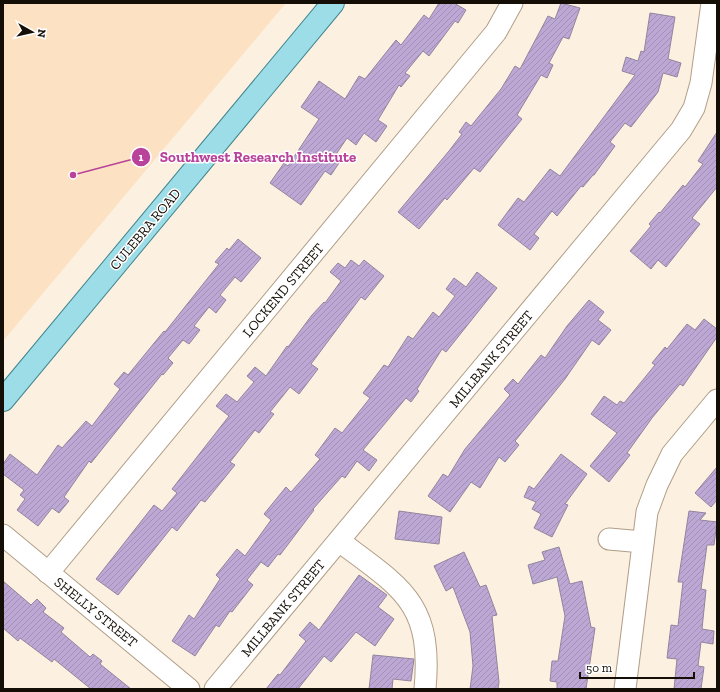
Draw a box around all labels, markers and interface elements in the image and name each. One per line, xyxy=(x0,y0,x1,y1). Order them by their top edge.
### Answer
north arrow xyxy=(12,12,52,52)
text: N xyxy=(34,28,48,39)
callout: Southwest Research Institute xyxy=(131,143,364,170)
text: Southwest Research Institute xyxy=(160,148,356,166)
text: 1 xyxy=(139,150,144,164)
street label: CULEBRA ROAD xyxy=(106,185,184,274)
street label: LOCKEND STREET xyxy=(239,240,328,341)
street label: MILLBANK STREET xyxy=(446,307,537,411)
street label: MILLBANK STREET xyxy=(238,556,329,660)
street label: SHELLY STREET xyxy=(51,574,141,651)
scale bar xyxy=(580,654,694,680)
text: 50 m xyxy=(586,661,613,675)

